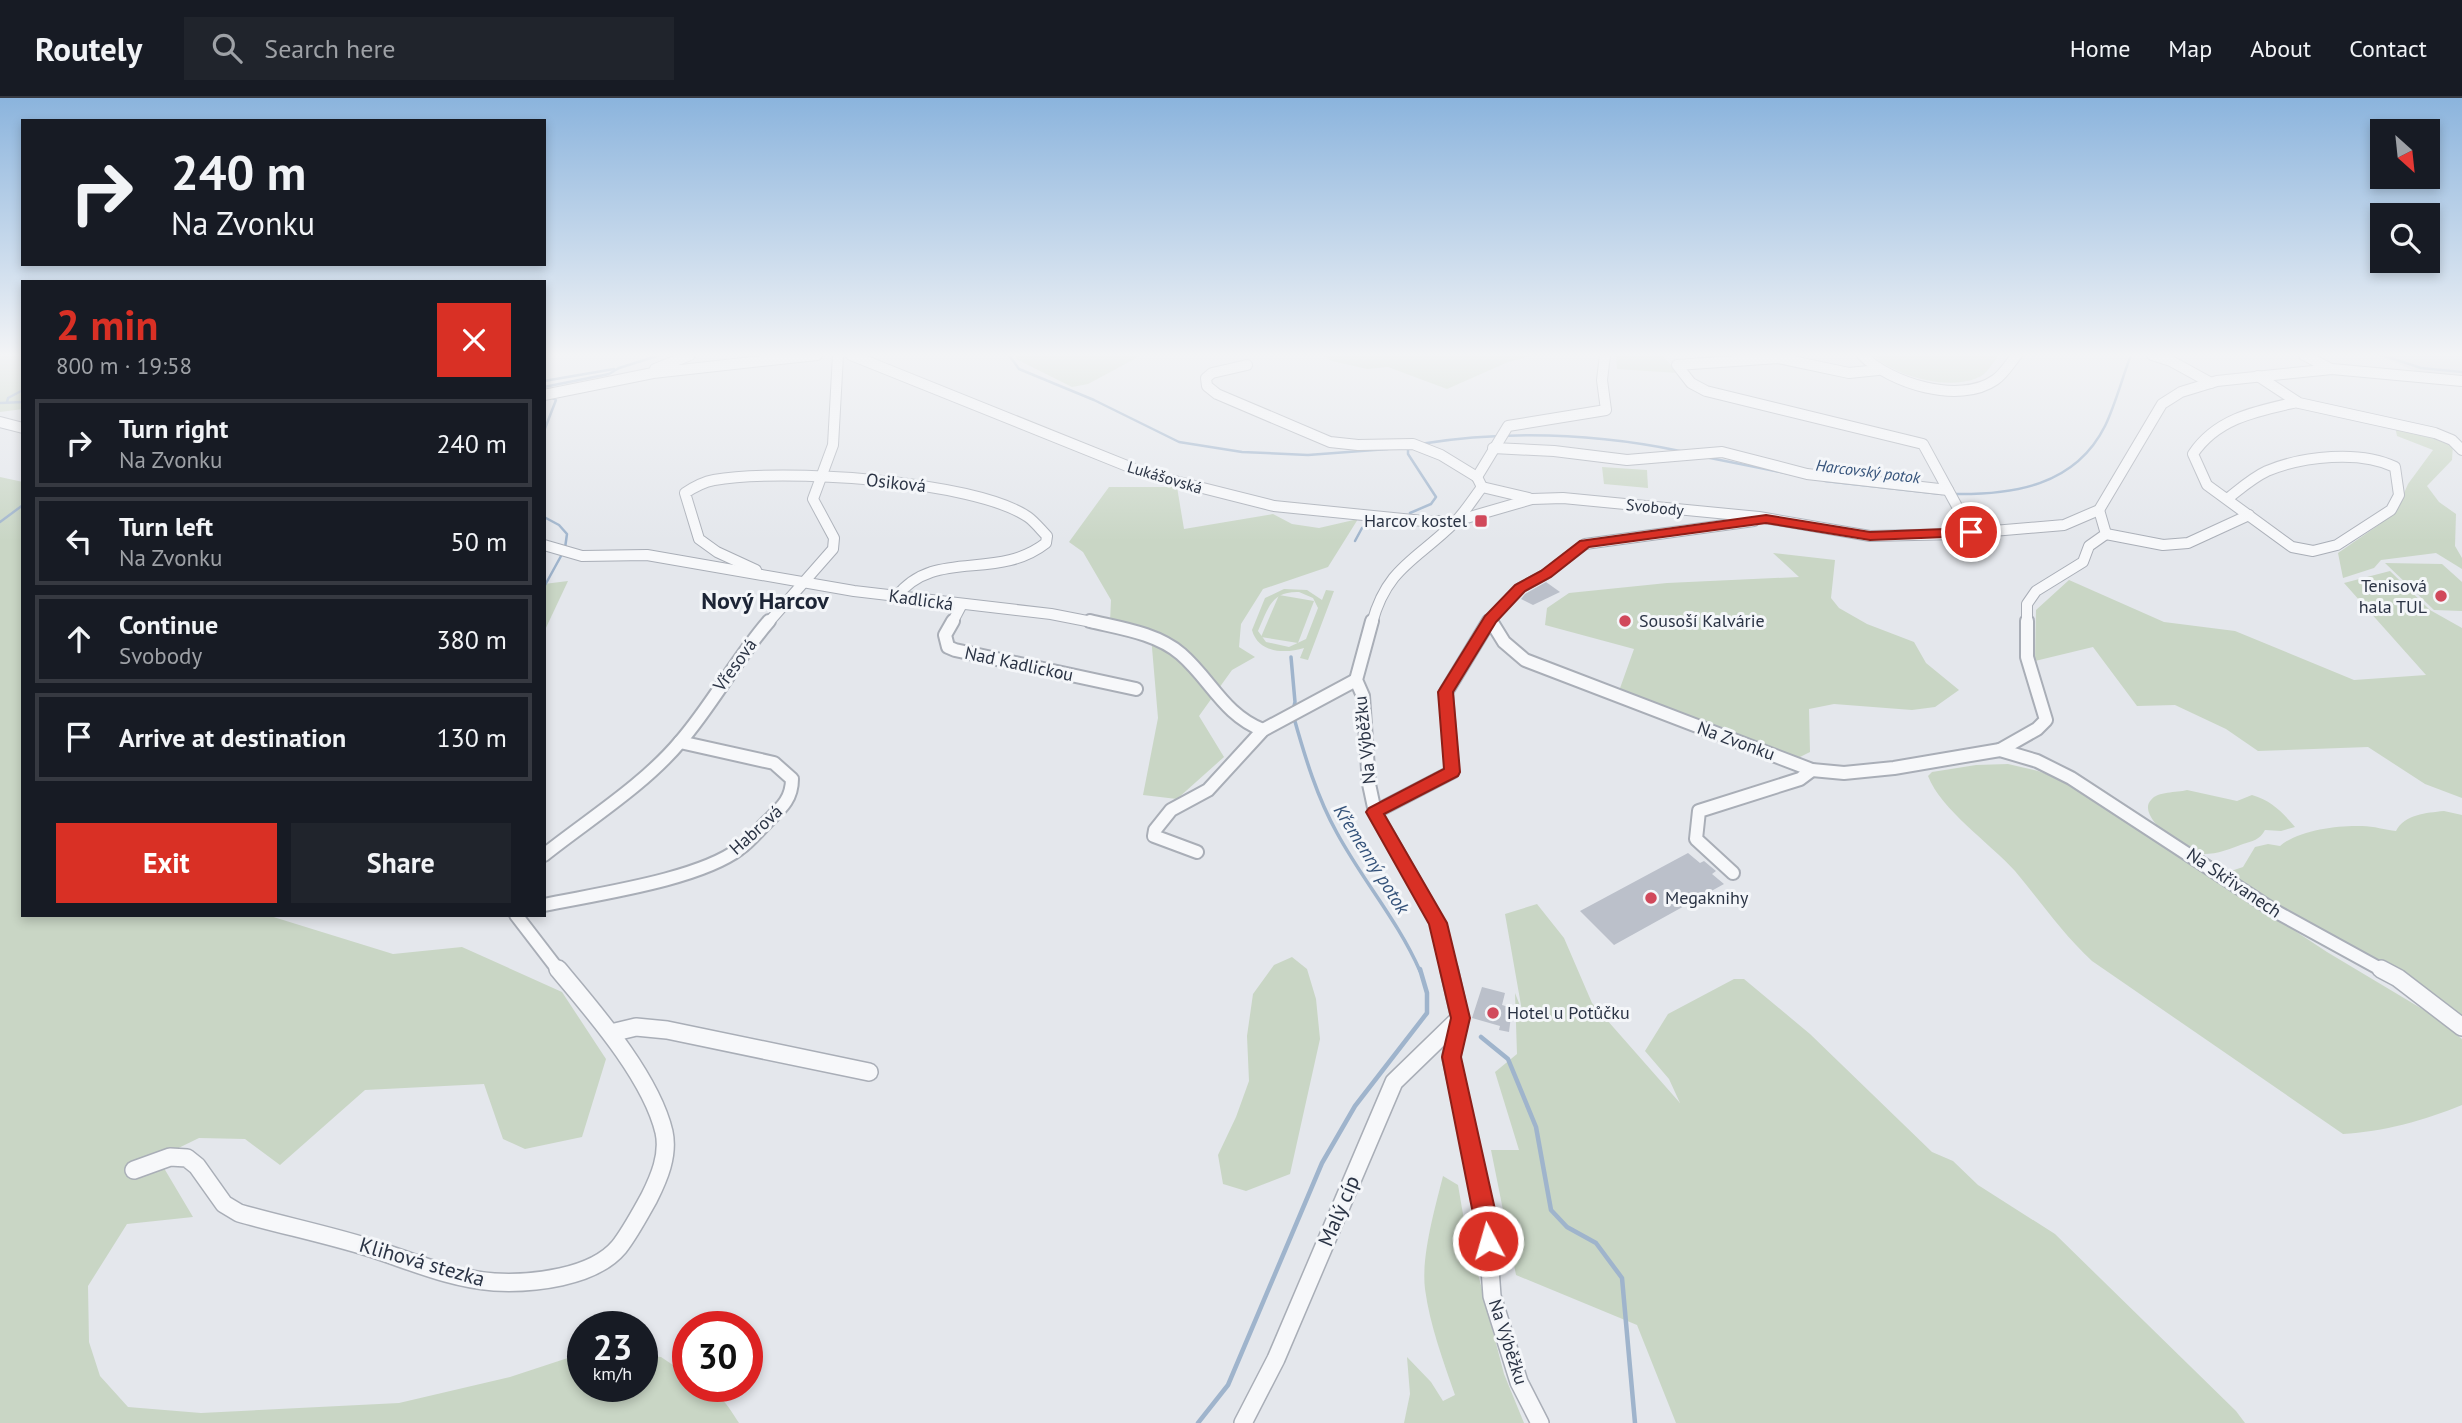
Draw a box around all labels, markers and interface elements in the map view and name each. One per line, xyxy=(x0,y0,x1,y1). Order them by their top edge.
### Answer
search box xyxy=(184,17,674,80)
text: Routely xyxy=(35,27,142,70)
icon: search xyxy=(208,29,246,67)
text: Search here xyxy=(264,32,395,65)
text: Home xyxy=(2070,33,2130,64)
text: Map xyxy=(2168,33,2212,64)
text: About xyxy=(2250,33,2311,64)
text: Contact xyxy=(2349,33,2427,64)
north arrow xyxy=(2370,119,2440,189)
map controls xyxy=(2370,119,2440,273)
text: 240 m xyxy=(171,140,306,204)
icon: right xyxy=(56,147,147,238)
text: Na Zvonku xyxy=(171,202,315,244)
button: search xyxy=(2370,203,2440,273)
text: 2 min xyxy=(56,297,158,352)
button: close xyxy=(437,303,511,377)
text: 800 m · 19:58 xyxy=(56,351,192,380)
text: Turn right xyxy=(119,412,228,445)
icon: right xyxy=(60,424,98,462)
text: 240 m xyxy=(436,427,507,460)
text: Na Zvonku xyxy=(119,445,223,474)
water label: Harcovský potok xyxy=(1815,455,1922,487)
street label: Lukášovská xyxy=(1125,456,1205,498)
street label: Osiková xyxy=(865,468,927,497)
street label: Svobody xyxy=(1625,494,1685,520)
pin xyxy=(1941,502,2001,562)
place label: Harcov kostel xyxy=(1364,509,1468,532)
text: Turn left xyxy=(119,510,213,543)
marker: Harcov kostel xyxy=(1473,513,1489,529)
icon: arrive xyxy=(1952,513,1990,551)
icon: left xyxy=(60,522,98,560)
text: 50 m xyxy=(451,525,507,558)
text: Na Zvonku xyxy=(119,543,223,572)
place label: Tenisová hala TUL xyxy=(2359,574,2427,618)
street label: Kadlická xyxy=(887,584,955,615)
district label: Nový Harcov xyxy=(701,585,829,616)
marker: Tenisová hala TUL xyxy=(2433,588,2449,604)
text: Continue xyxy=(119,608,218,641)
place label: Sousoší Kalvárie xyxy=(1639,609,1765,632)
marker: Sousoší Kalvárie xyxy=(1617,613,1633,629)
icon: ahead xyxy=(60,620,98,658)
text: 380 m xyxy=(436,623,507,656)
street label: Vřesová xyxy=(707,634,761,696)
text: Svobody xyxy=(119,641,202,670)
street label: Nad Kadlickou xyxy=(963,641,1076,686)
street label: Na Výběžku xyxy=(1348,695,1381,785)
street label: Na Zvonku xyxy=(1694,716,1778,765)
icon: arrive xyxy=(60,718,98,756)
text: Arrive at destination xyxy=(119,721,346,754)
text: 130 m xyxy=(436,721,507,754)
street label: Habrová xyxy=(724,800,787,860)
water label: Křemenný potok xyxy=(1329,800,1416,919)
button: Exit xyxy=(56,823,277,903)
button: Share xyxy=(291,823,511,903)
street label: Na Skřivanech xyxy=(2183,842,2286,923)
place label: Megaknihy xyxy=(1665,886,1749,909)
marker: Megaknihy xyxy=(1643,890,1659,906)
place label: Hotel u Potůčku xyxy=(1507,1001,1630,1024)
marker: Hotel u Potůčku xyxy=(1485,1005,1501,1021)
street label: Malý cíp xyxy=(1312,1171,1365,1250)
position arrow xyxy=(1451,1204,1525,1278)
street label: Klihová stezka xyxy=(356,1231,488,1292)
street label: Na Výběžku xyxy=(1484,1296,1533,1388)
speed limit sign: 30 xyxy=(672,1311,763,1402)
text: 23 xyxy=(593,1324,632,1370)
text: km/h xyxy=(593,1362,632,1385)

